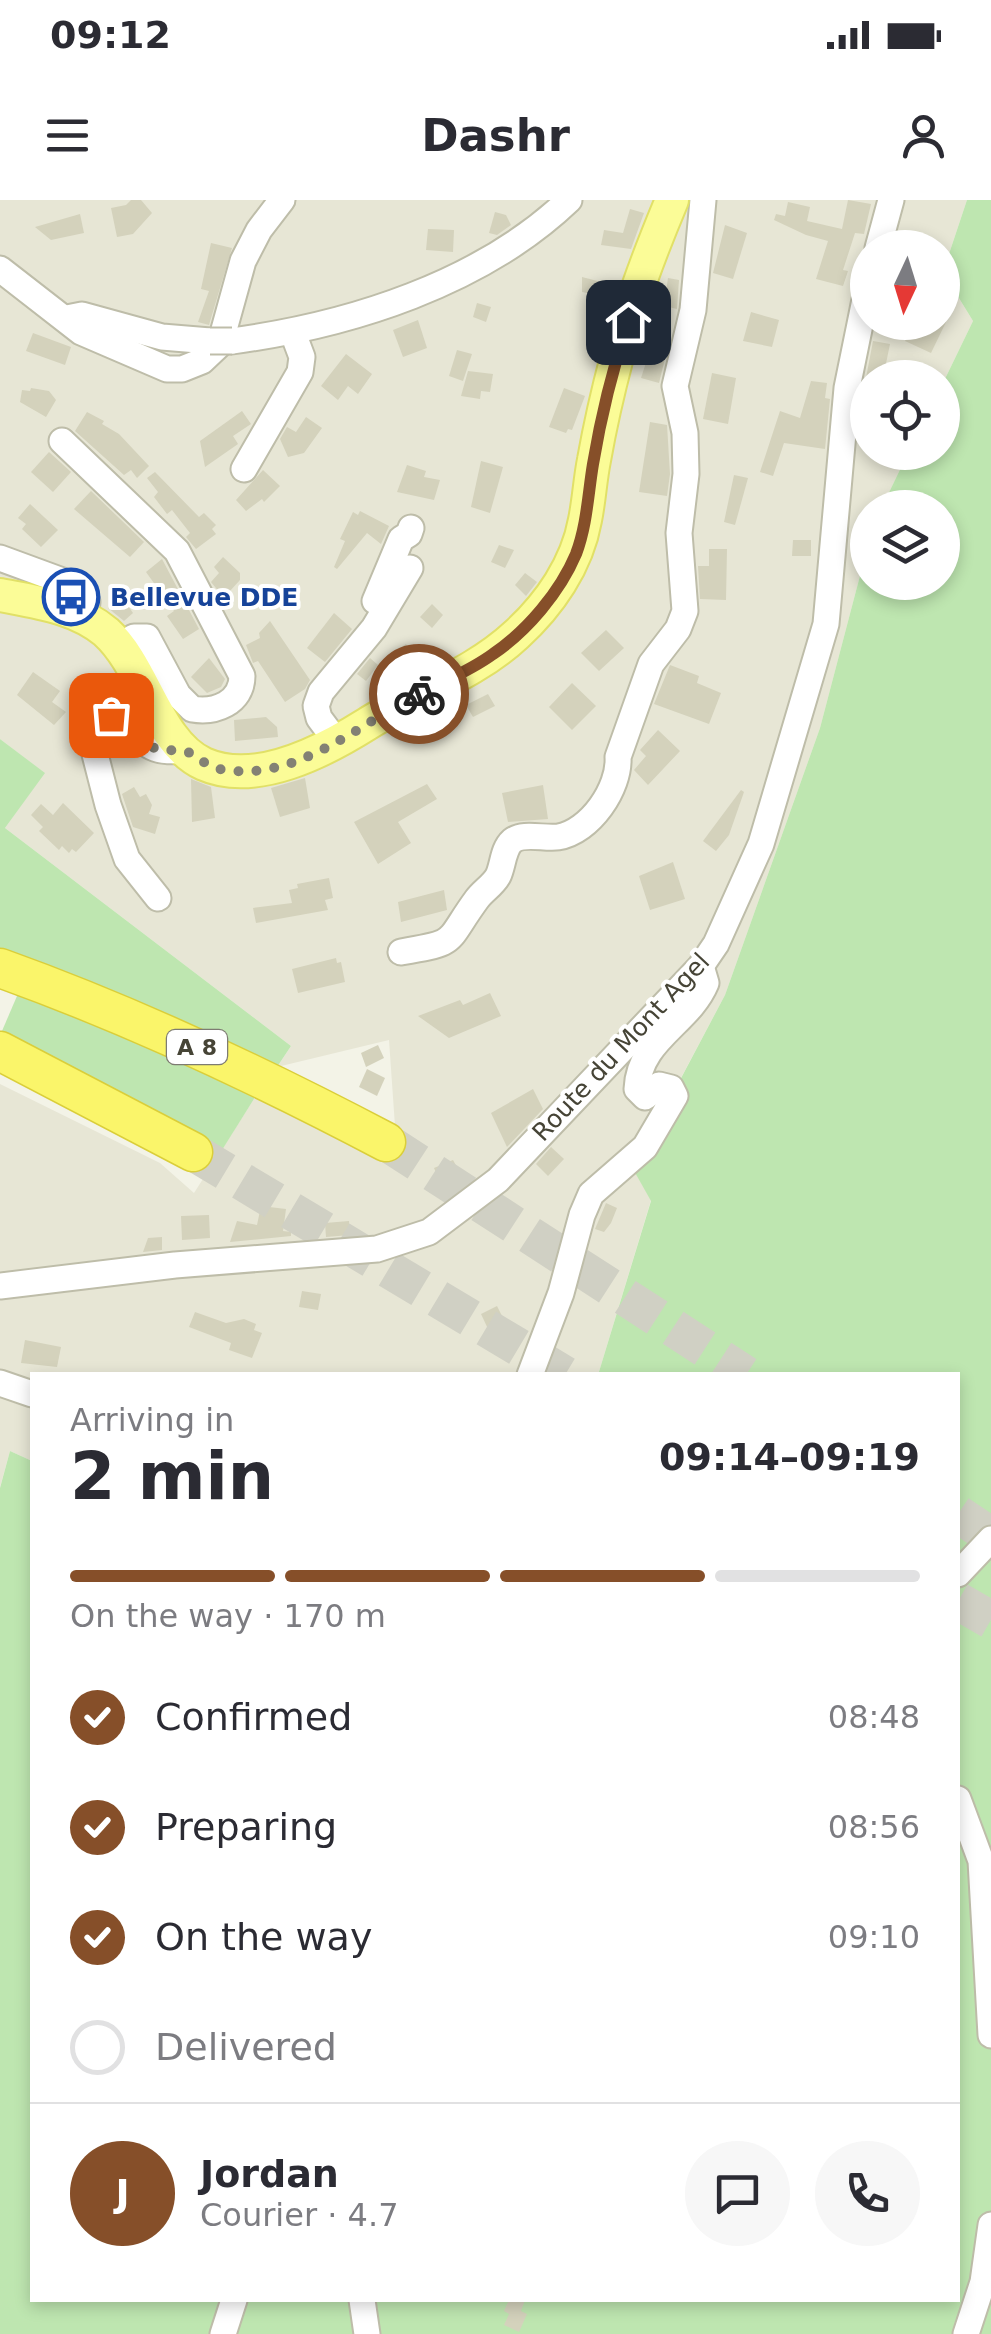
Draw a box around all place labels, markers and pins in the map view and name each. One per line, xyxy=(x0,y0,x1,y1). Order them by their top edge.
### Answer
pin xyxy=(586,280,671,365)
bus stop icon: Bellevue DDE xyxy=(41,567,101,627)
place label: Bellevue DDE xyxy=(110,583,298,612)
pin xyxy=(69,673,154,758)

